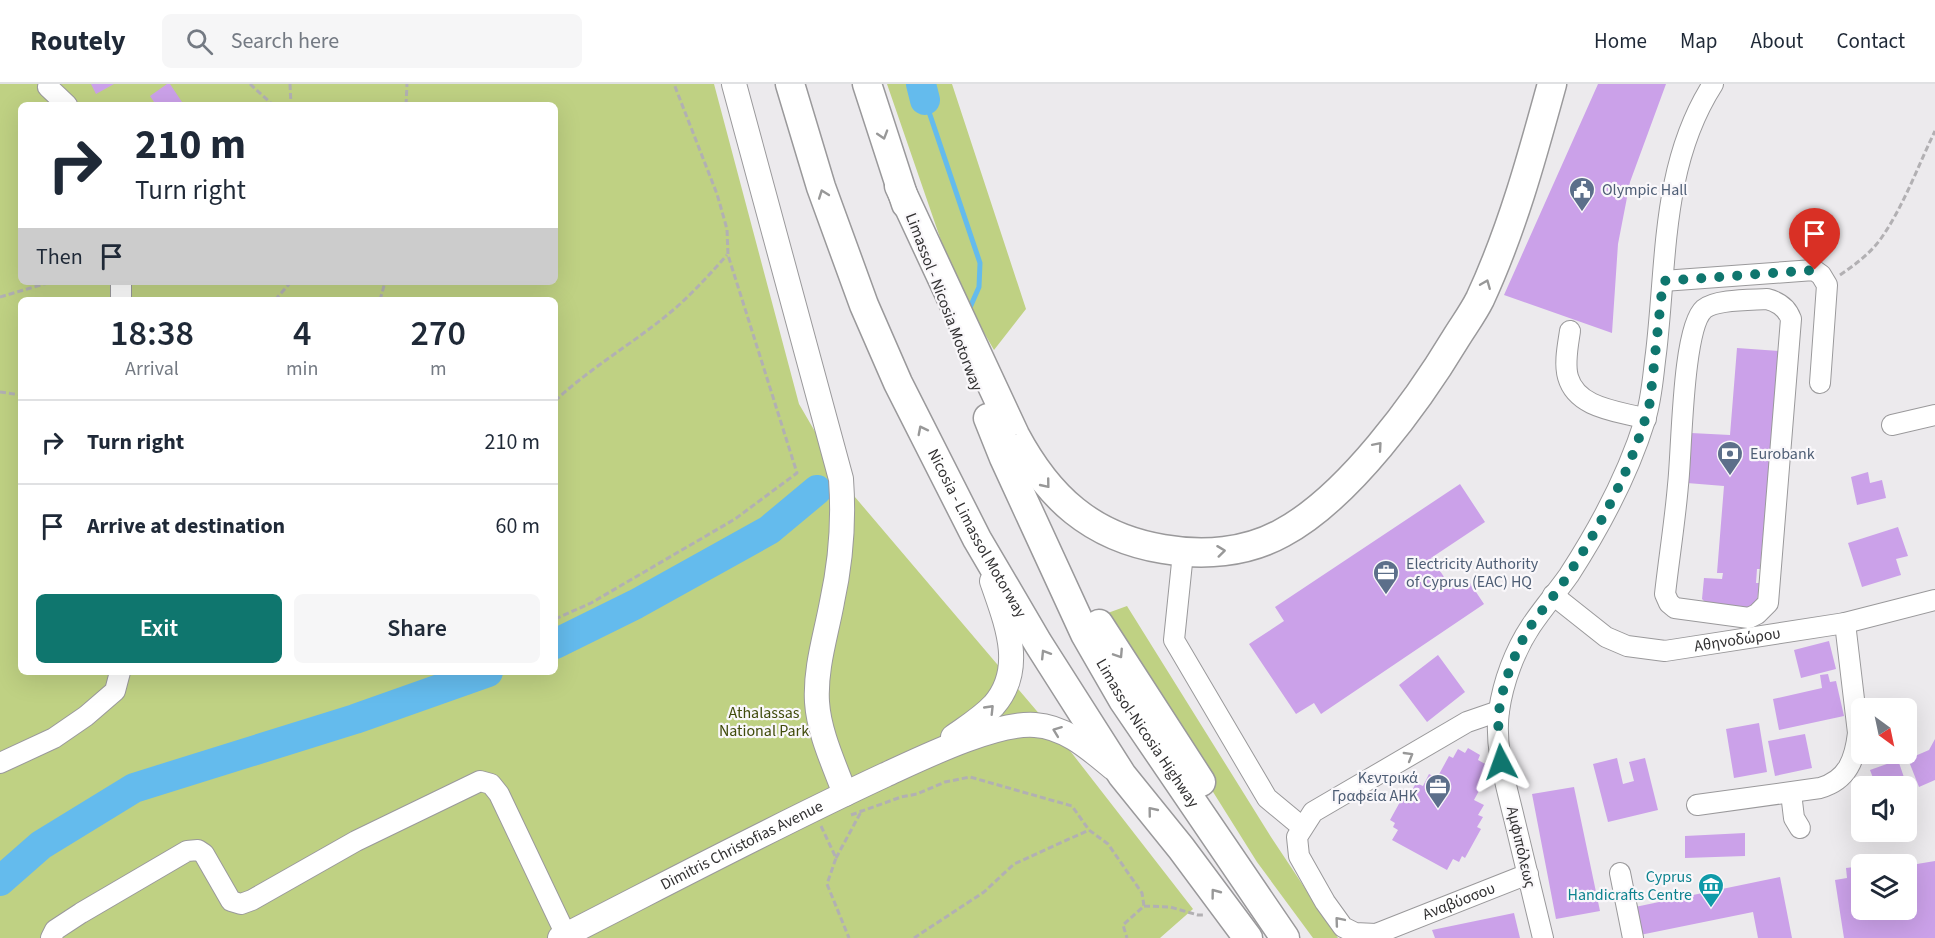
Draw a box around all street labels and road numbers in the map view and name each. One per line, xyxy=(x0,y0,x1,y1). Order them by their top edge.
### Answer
street label: Limassol - Nicosia Motorway xyxy=(900,210,988,395)
street label: Nicosia - Limassol Motorway xyxy=(922,445,1032,622)
street label: Αθηνοδώρου xyxy=(1693,622,1782,657)
street label: Limassol-Nicosia Highway xyxy=(1090,655,1204,813)
street label: Dimitris Christofias Avenue xyxy=(657,795,827,896)
street label: Αμφιπόλεως xyxy=(1501,804,1541,890)
street label: Αναβύσσου xyxy=(1419,877,1498,926)

